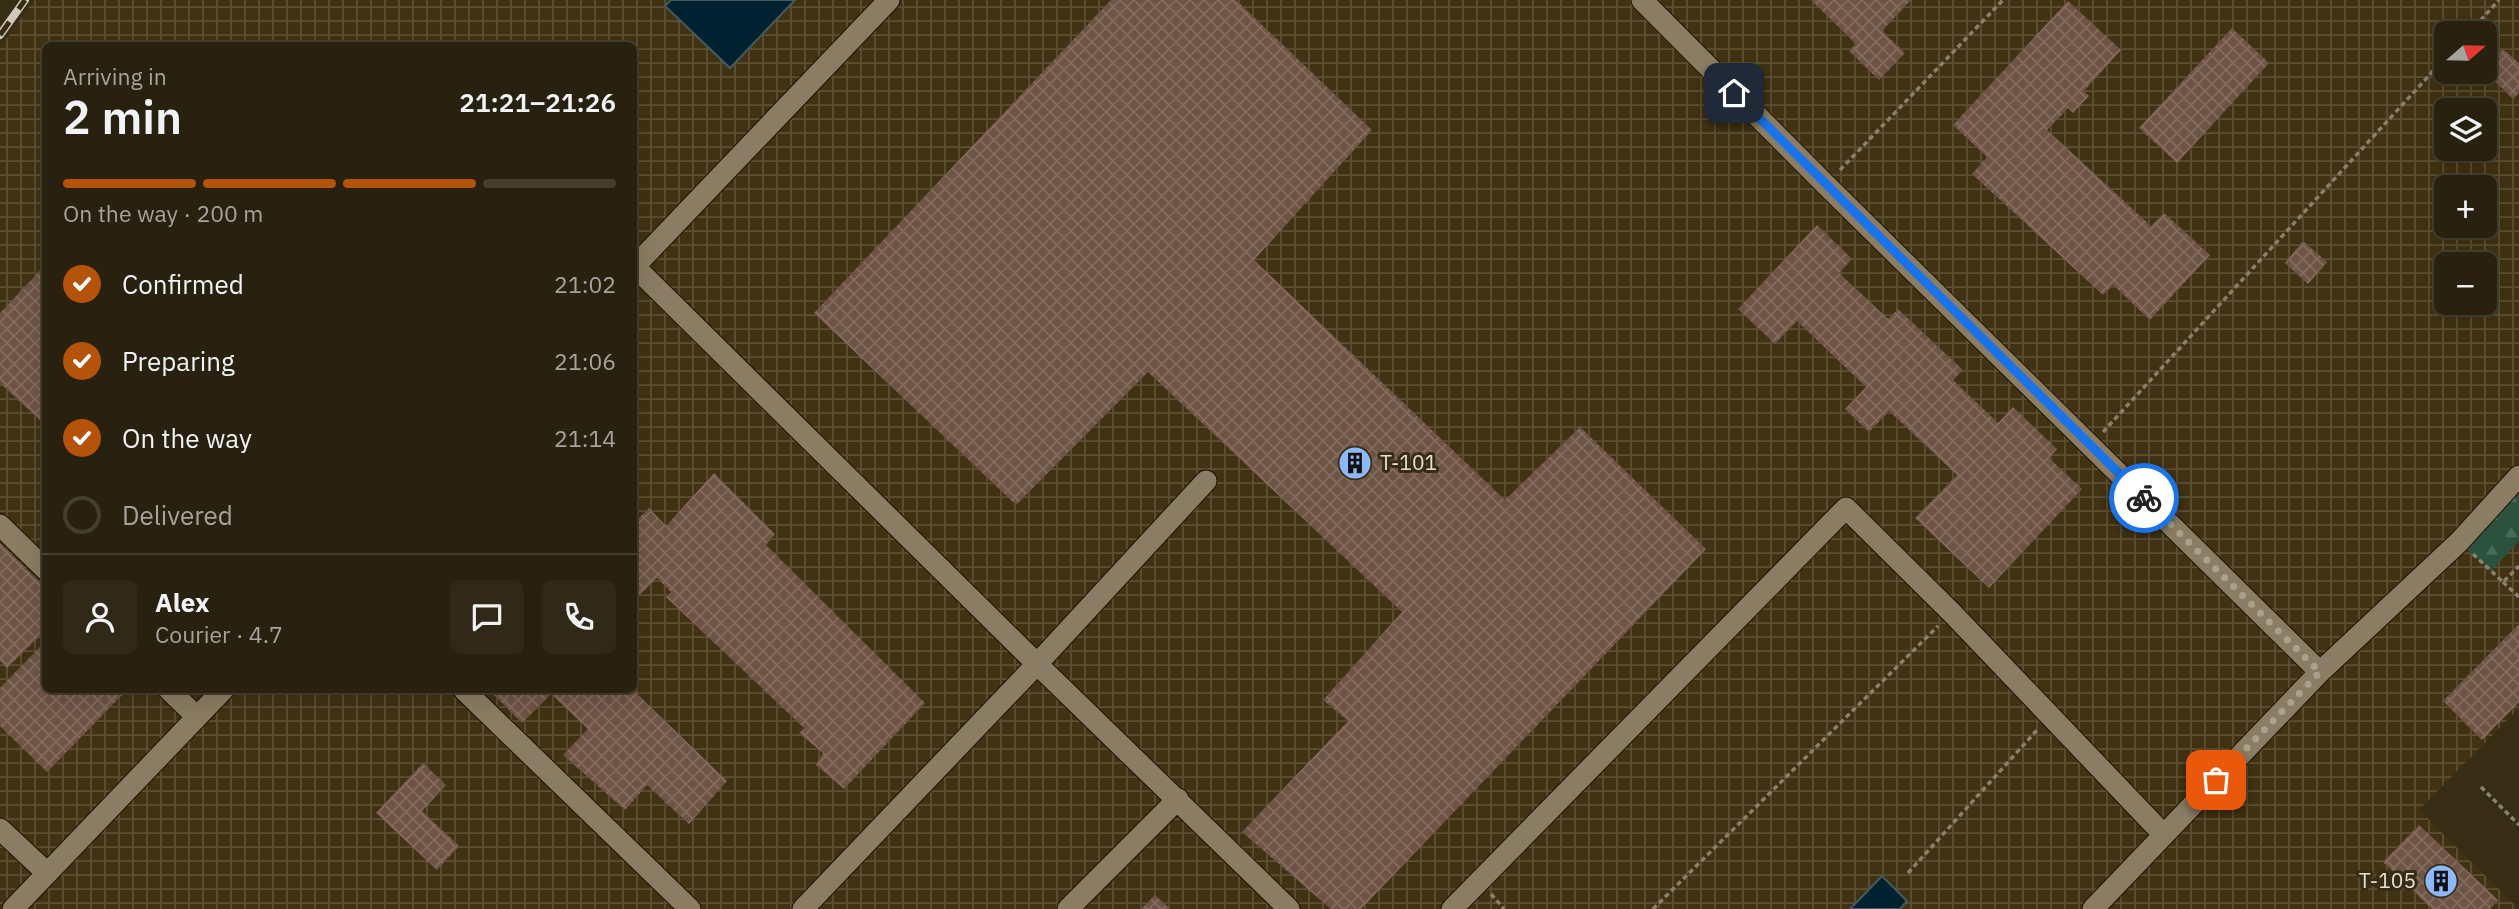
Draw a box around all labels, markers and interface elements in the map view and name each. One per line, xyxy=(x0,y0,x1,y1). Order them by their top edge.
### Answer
north arrow xyxy=(2434,21,2497,84)
map controls xyxy=(2434,21,2497,315)
text: Arriving in xyxy=(63,61,167,91)
pin xyxy=(1704,63,1764,123)
icon: home xyxy=(1715,74,1753,112)
text: 21:21–21:26 xyxy=(459,85,616,119)
text: 2 min xyxy=(63,87,182,147)
button: layers xyxy=(2434,98,2497,161)
button: + xyxy=(2434,175,2497,238)
text: On the way · 200 m xyxy=(63,198,263,228)
button: − xyxy=(2434,252,2497,315)
icon: check xyxy=(63,265,101,303)
text: Confirmed xyxy=(122,267,244,301)
text: 21:02 xyxy=(554,269,616,299)
icon: check xyxy=(63,342,101,380)
text: Preparing xyxy=(122,344,235,378)
text: 21:06 xyxy=(554,346,616,376)
icon: check xyxy=(63,419,101,457)
text: On the way xyxy=(122,421,252,455)
text: 21:14 xyxy=(554,423,616,453)
building icon: Т-101 xyxy=(1336,444,1374,482)
place label: Т-101 xyxy=(1380,448,1437,476)
courier xyxy=(2109,463,2179,533)
icon: bike xyxy=(2125,479,2163,517)
text: Delivered xyxy=(122,498,233,532)
button: person xyxy=(63,580,137,654)
button: chat xyxy=(450,580,524,654)
button: phone xyxy=(542,580,616,654)
text: Alex xyxy=(155,585,209,619)
text: Courier · 4.7 xyxy=(155,619,283,649)
pin xyxy=(2186,750,2246,810)
icon: bag xyxy=(2197,761,2235,799)
building icon: Т-105 xyxy=(2422,862,2460,900)
place label: Т-105 xyxy=(2359,866,2416,894)

